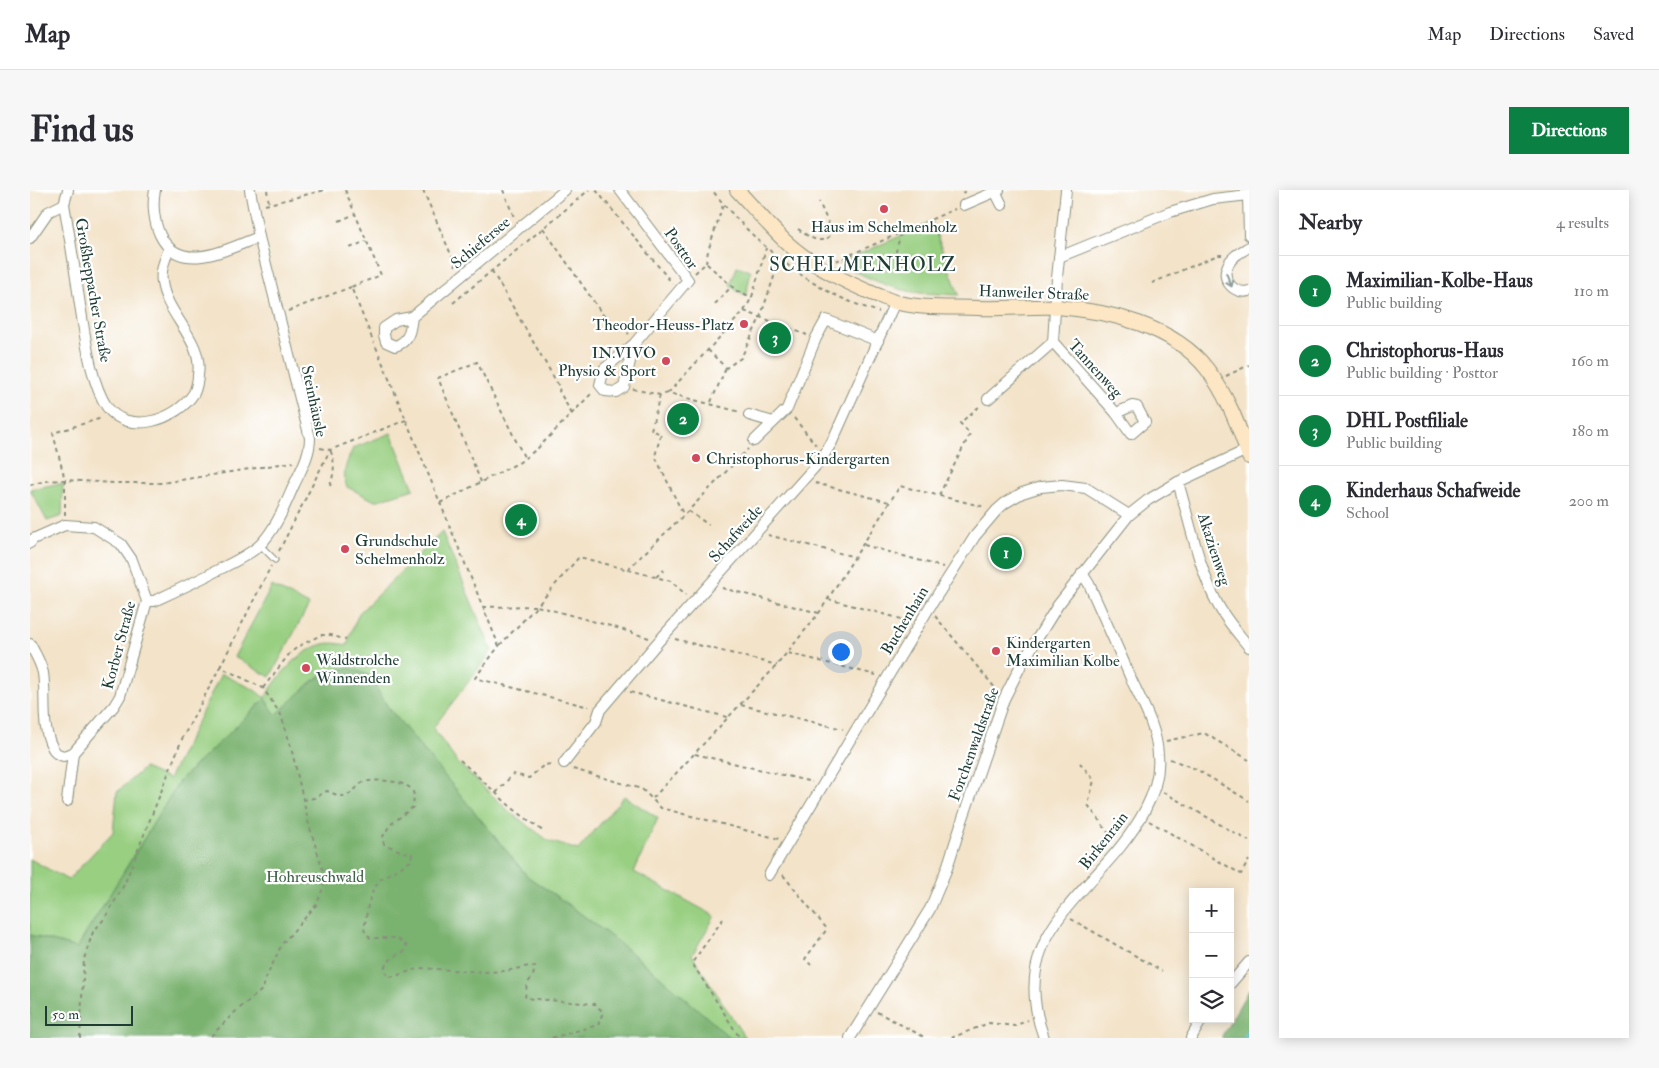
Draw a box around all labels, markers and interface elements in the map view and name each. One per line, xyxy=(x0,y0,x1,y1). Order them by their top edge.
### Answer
text: Map xyxy=(25,19,70,50)
text: Map xyxy=(1428,23,1461,46)
text: Directions xyxy=(1489,23,1565,46)
text: Saved xyxy=(1593,23,1634,46)
button: Directions xyxy=(1509,107,1629,154)
text: Find us xyxy=(30,108,134,152)
marker: Haus im Schelmenholz xyxy=(878,203,890,215)
text: Nearby xyxy=(1299,209,1362,236)
street label: Schiefersee xyxy=(447,212,515,273)
text: 4 results xyxy=(1556,213,1609,233)
street label: Großheppacher Straße xyxy=(69,216,116,364)
place label: Haus im Schelmenholz xyxy=(811,217,958,237)
street label: Posttor xyxy=(660,224,703,273)
district label: SCHELMENHOLZ xyxy=(769,253,957,277)
text: Maximilian-Kolbe-Haus xyxy=(1346,269,1533,293)
one-way arrow xyxy=(1224,272,1234,287)
street label: Hanweiler Straße xyxy=(978,281,1090,305)
text: 1 xyxy=(1312,281,1318,301)
text: 110 m xyxy=(1574,281,1609,301)
text: Public building xyxy=(1346,293,1442,313)
place label: Theodor-Heuss-Platz xyxy=(592,315,734,335)
marker: Theodor-Heuss-Platz xyxy=(738,318,750,330)
pin: 3 xyxy=(759,319,791,357)
street label: Tannenweg xyxy=(1064,335,1128,403)
text: Christophorus-Haus xyxy=(1346,339,1504,363)
place label: IN.VIVO Physio & Sport xyxy=(558,343,656,382)
text: 2 xyxy=(1311,351,1319,371)
text: 160 m xyxy=(1571,351,1609,371)
marker: IN.VIVO Physio & Sport xyxy=(660,355,672,367)
text: Public building · Posttor xyxy=(1346,363,1498,383)
street label: Steinhäusle xyxy=(297,364,331,439)
pin: 2 xyxy=(667,400,699,438)
text: DHL Postfiliale xyxy=(1346,409,1468,433)
text: 3 xyxy=(1312,421,1318,441)
text: 180 m xyxy=(1572,421,1609,441)
text: Public building xyxy=(1346,433,1442,453)
place label: Christophorus-Kindergarten xyxy=(706,449,890,470)
marker: Christophorus-Kindergarten xyxy=(690,452,702,464)
text: Kinderhaus Schafweide xyxy=(1346,479,1520,503)
text: 4 xyxy=(1311,491,1319,511)
text: 200 m xyxy=(1569,491,1609,511)
street label: Schafweide xyxy=(705,500,767,567)
pin: 4 xyxy=(505,501,537,539)
text: School xyxy=(1346,503,1389,523)
street label: Akazienweg xyxy=(1193,509,1236,589)
place label: Grundschule Schelmenholz xyxy=(355,531,445,569)
pin: 1 xyxy=(990,534,1022,572)
marker: Grundschule Schelmenholz xyxy=(339,543,351,555)
street label: Buchenhain xyxy=(877,583,933,658)
street label: Korber Straße xyxy=(98,599,140,692)
place label: Kindergarten Maximilian Kolbe xyxy=(1006,633,1120,671)
your location xyxy=(828,639,854,665)
marker: Kindergarten Maximilian Kolbe xyxy=(990,645,1002,657)
place label: Waldstrolche Winnenden xyxy=(315,650,399,688)
marker: Waldstrolche Winnenden xyxy=(300,662,312,674)
street label: Forchenwaldstraße xyxy=(944,684,1004,804)
street label: Birkenrain xyxy=(1075,808,1133,874)
park label: Hohreuschwald xyxy=(266,867,364,887)
map controls xyxy=(1189,888,1234,1023)
button: + xyxy=(1189,888,1234,933)
button: − xyxy=(1189,933,1234,978)
button: layers xyxy=(1189,978,1234,1023)
scale bar xyxy=(45,1003,132,1026)
text: 50 m xyxy=(52,1006,79,1023)

